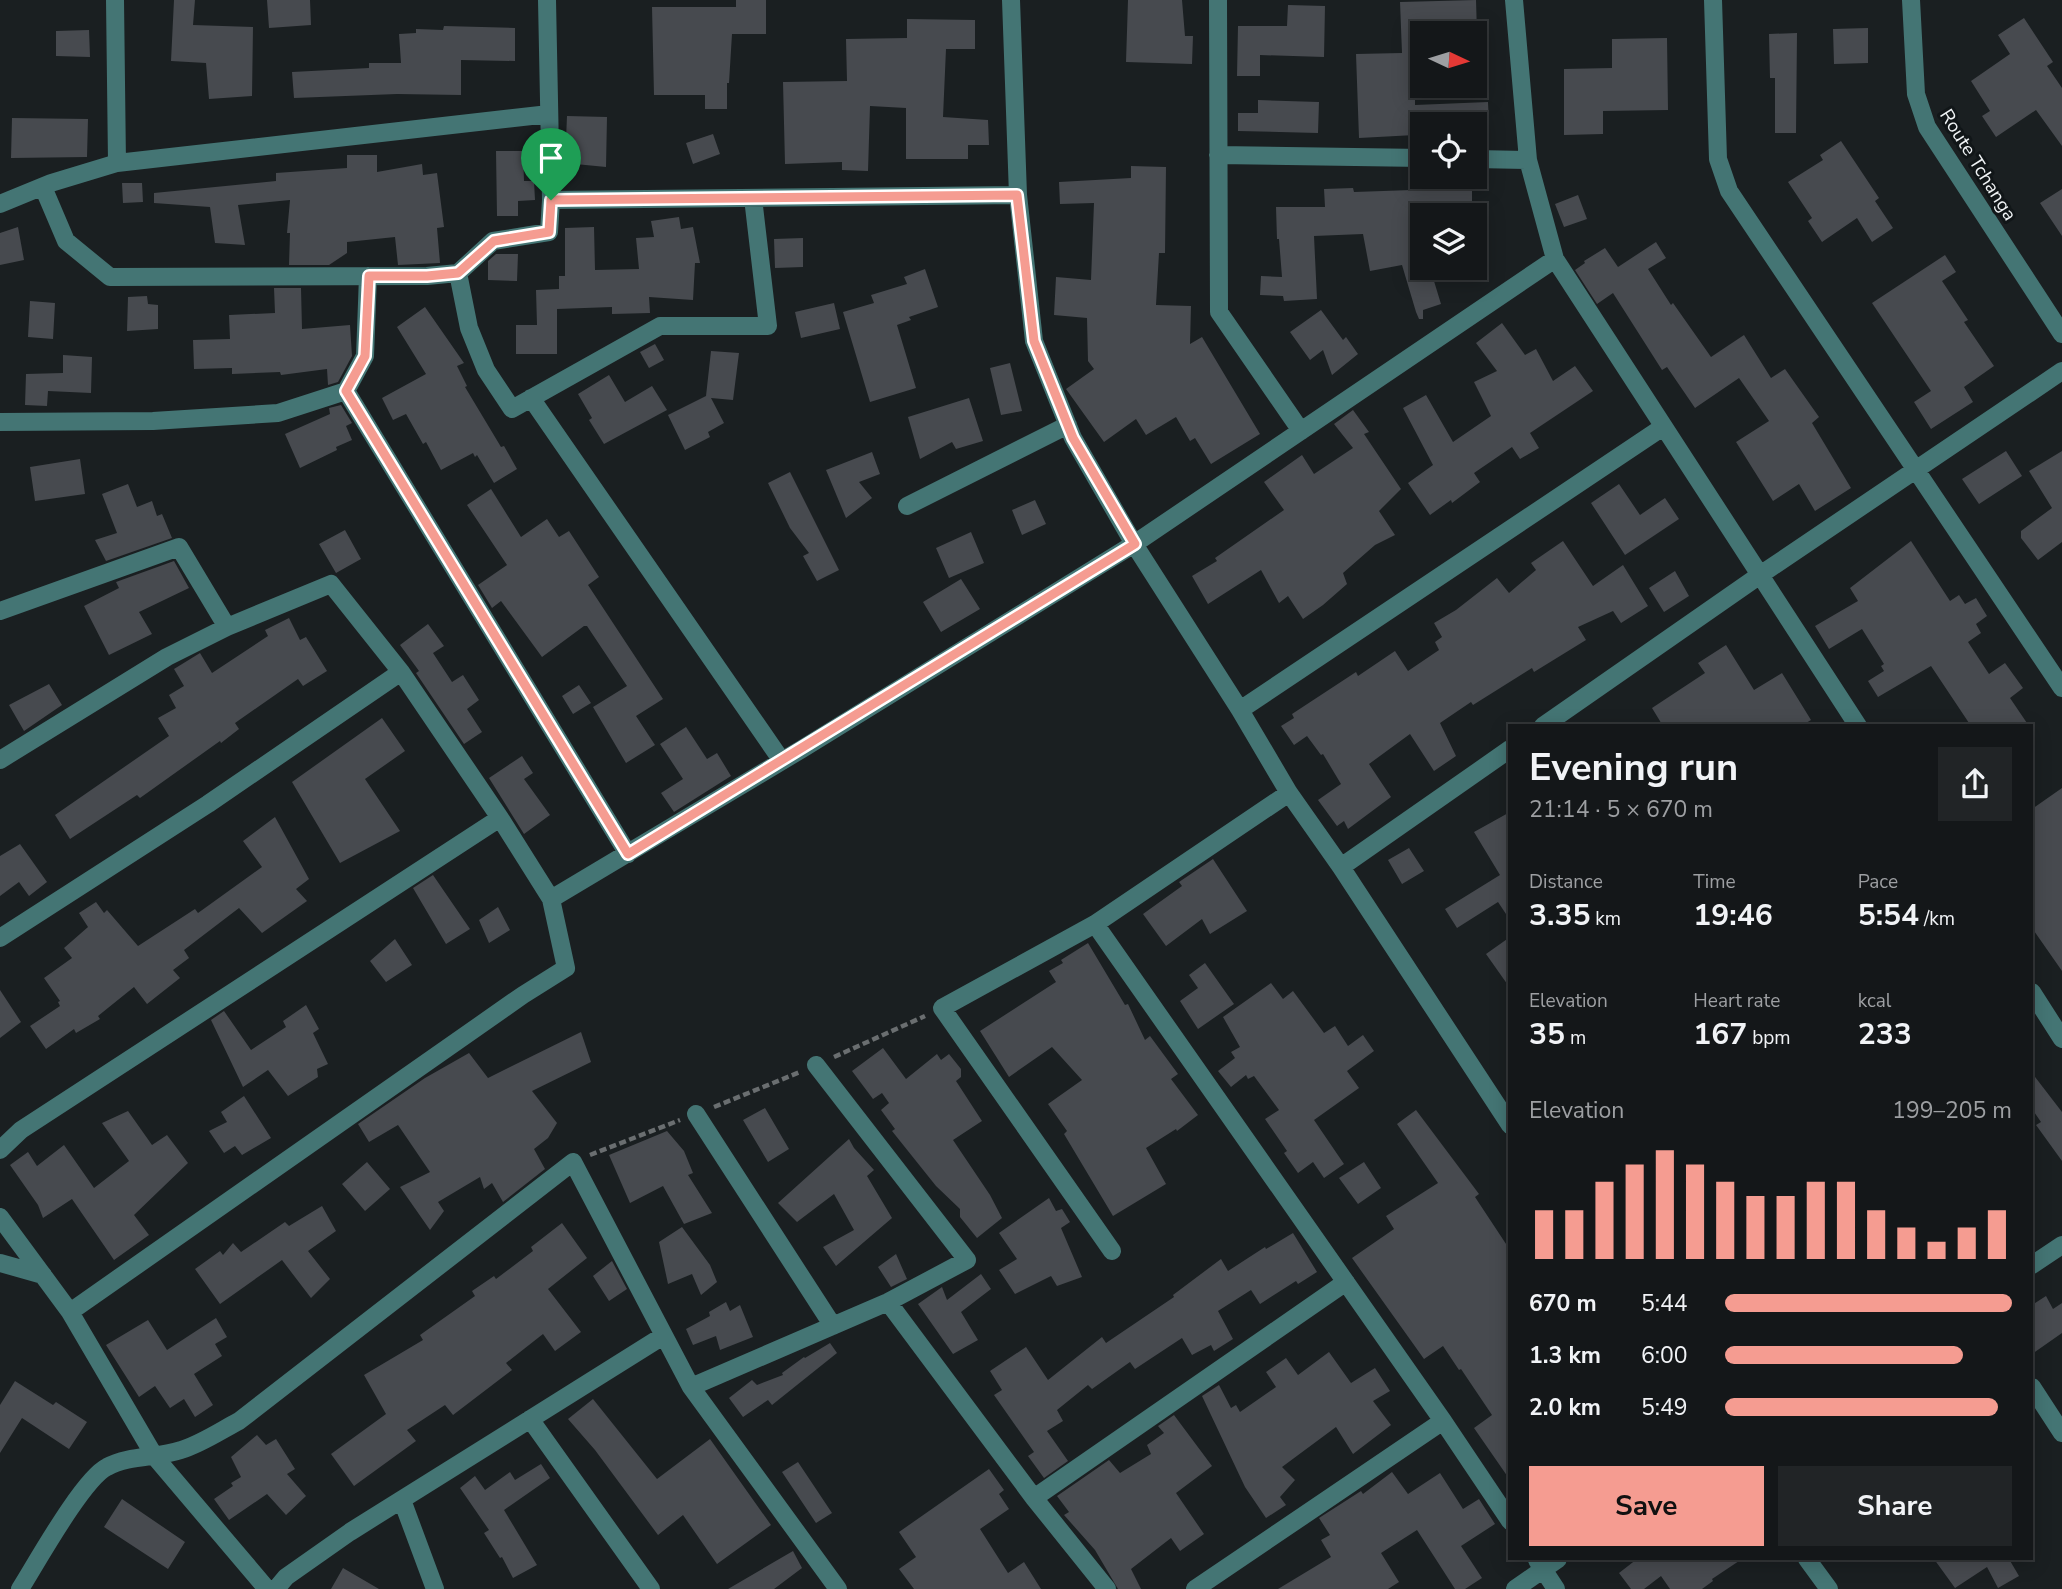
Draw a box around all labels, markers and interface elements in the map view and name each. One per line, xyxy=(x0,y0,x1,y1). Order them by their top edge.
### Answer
north arrow xyxy=(1410,21,1488,98)
map controls xyxy=(1410,21,1487,280)
street label: Route Tchanga xyxy=(1933,104,2023,226)
button: locate xyxy=(1410,112,1487,189)
pin xyxy=(521,128,581,200)
icon: arrive xyxy=(532,139,570,177)
button: layers xyxy=(1410,203,1487,280)
text: Evening run xyxy=(1529,742,1738,793)
button: share xyxy=(1938,747,2012,821)
text: 21:14 · 5 × 670 m xyxy=(1529,794,1713,825)
text: Distance xyxy=(1529,869,1603,895)
text: Time xyxy=(1693,869,1736,895)
text: Pace xyxy=(1858,869,1898,895)
text: 3.35 xyxy=(1529,895,1590,936)
text: 19:46 xyxy=(1693,895,1773,936)
text: 5:54 xyxy=(1858,895,1919,936)
text: km xyxy=(1590,906,1621,932)
text: /km xyxy=(1919,906,1955,932)
text: Elevation xyxy=(1529,988,1608,1014)
text: Heart rate xyxy=(1693,988,1780,1014)
text: kcal xyxy=(1858,988,1891,1014)
text: 35 xyxy=(1529,1014,1565,1055)
text: 167 xyxy=(1693,1014,1747,1055)
text: 233 xyxy=(1858,1014,1912,1055)
text: m xyxy=(1565,1025,1586,1051)
text: bpm xyxy=(1747,1025,1791,1051)
text: Elevation xyxy=(1529,1095,1624,1126)
text: 199–205 m xyxy=(1892,1095,2012,1126)
text: 670 m xyxy=(1529,1288,1597,1319)
text: 5:44 xyxy=(1641,1288,1688,1319)
text: 1.3 km xyxy=(1529,1340,1601,1371)
text: 6:00 xyxy=(1641,1340,1688,1371)
text: 2.0 km xyxy=(1529,1392,1601,1423)
text: 5:49 xyxy=(1641,1392,1688,1423)
button: Save xyxy=(1529,1466,1764,1546)
button: Share xyxy=(1778,1466,2012,1546)

